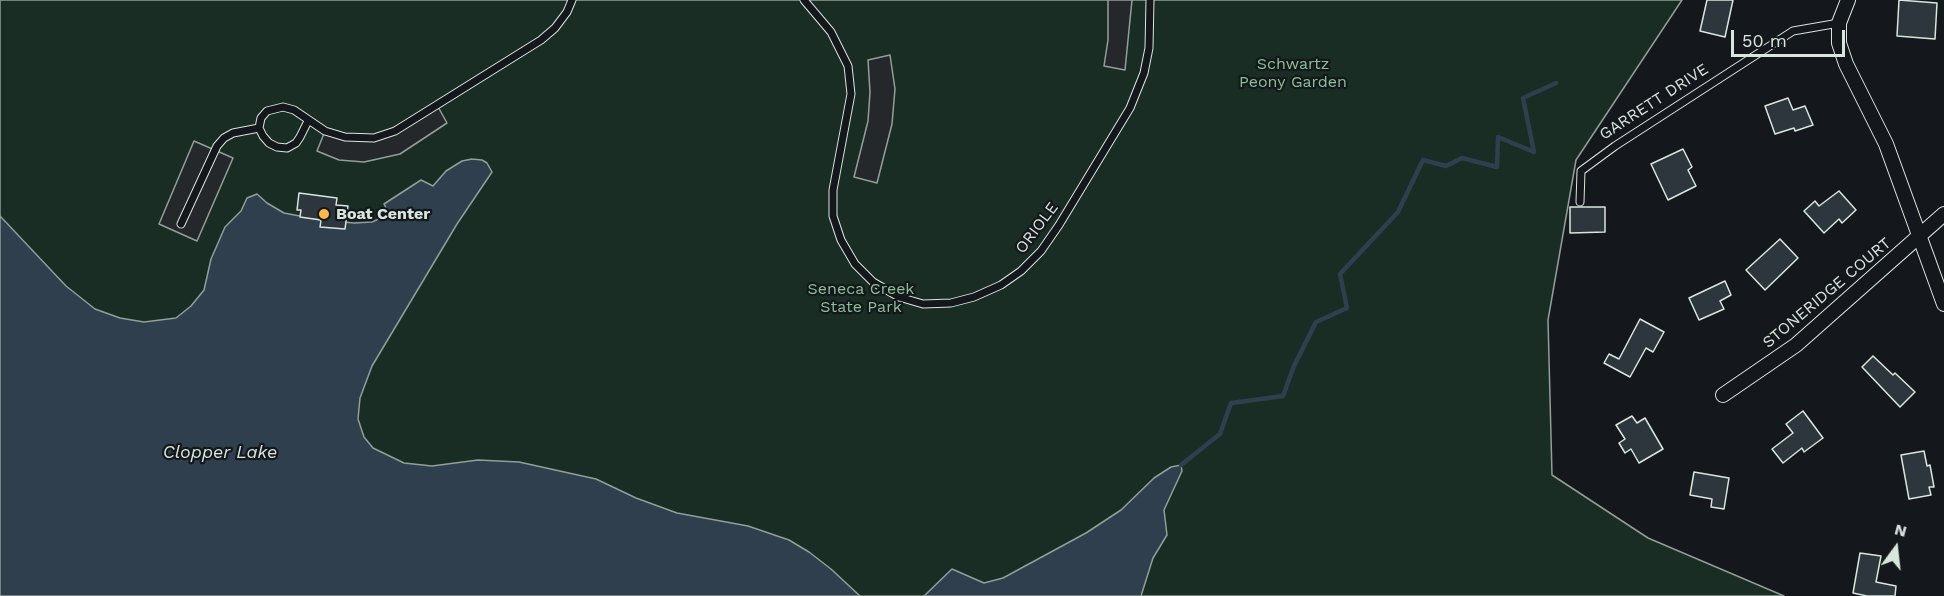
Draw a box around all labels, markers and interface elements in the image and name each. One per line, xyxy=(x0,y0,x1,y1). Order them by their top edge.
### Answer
scale bar xyxy=(1734,18,1848,56)
text: 50 m xyxy=(1742,30,1787,51)
park label: Schwartz Peony Garden xyxy=(1239,54,1347,92)
street label: GARRETT DRIVE xyxy=(1596,60,1712,144)
street label: ORIOLE xyxy=(1012,199,1062,257)
place label: Boat Center xyxy=(336,204,430,224)
marker: Boat Center xyxy=(317,207,331,221)
street label: STONERIDGE COURT xyxy=(1759,234,1895,352)
park label: Seneca Creek State Park xyxy=(808,279,914,317)
water label: Clopper Lake xyxy=(163,442,277,464)
north arrow xyxy=(1866,518,1926,578)
text: N xyxy=(1893,519,1909,541)

